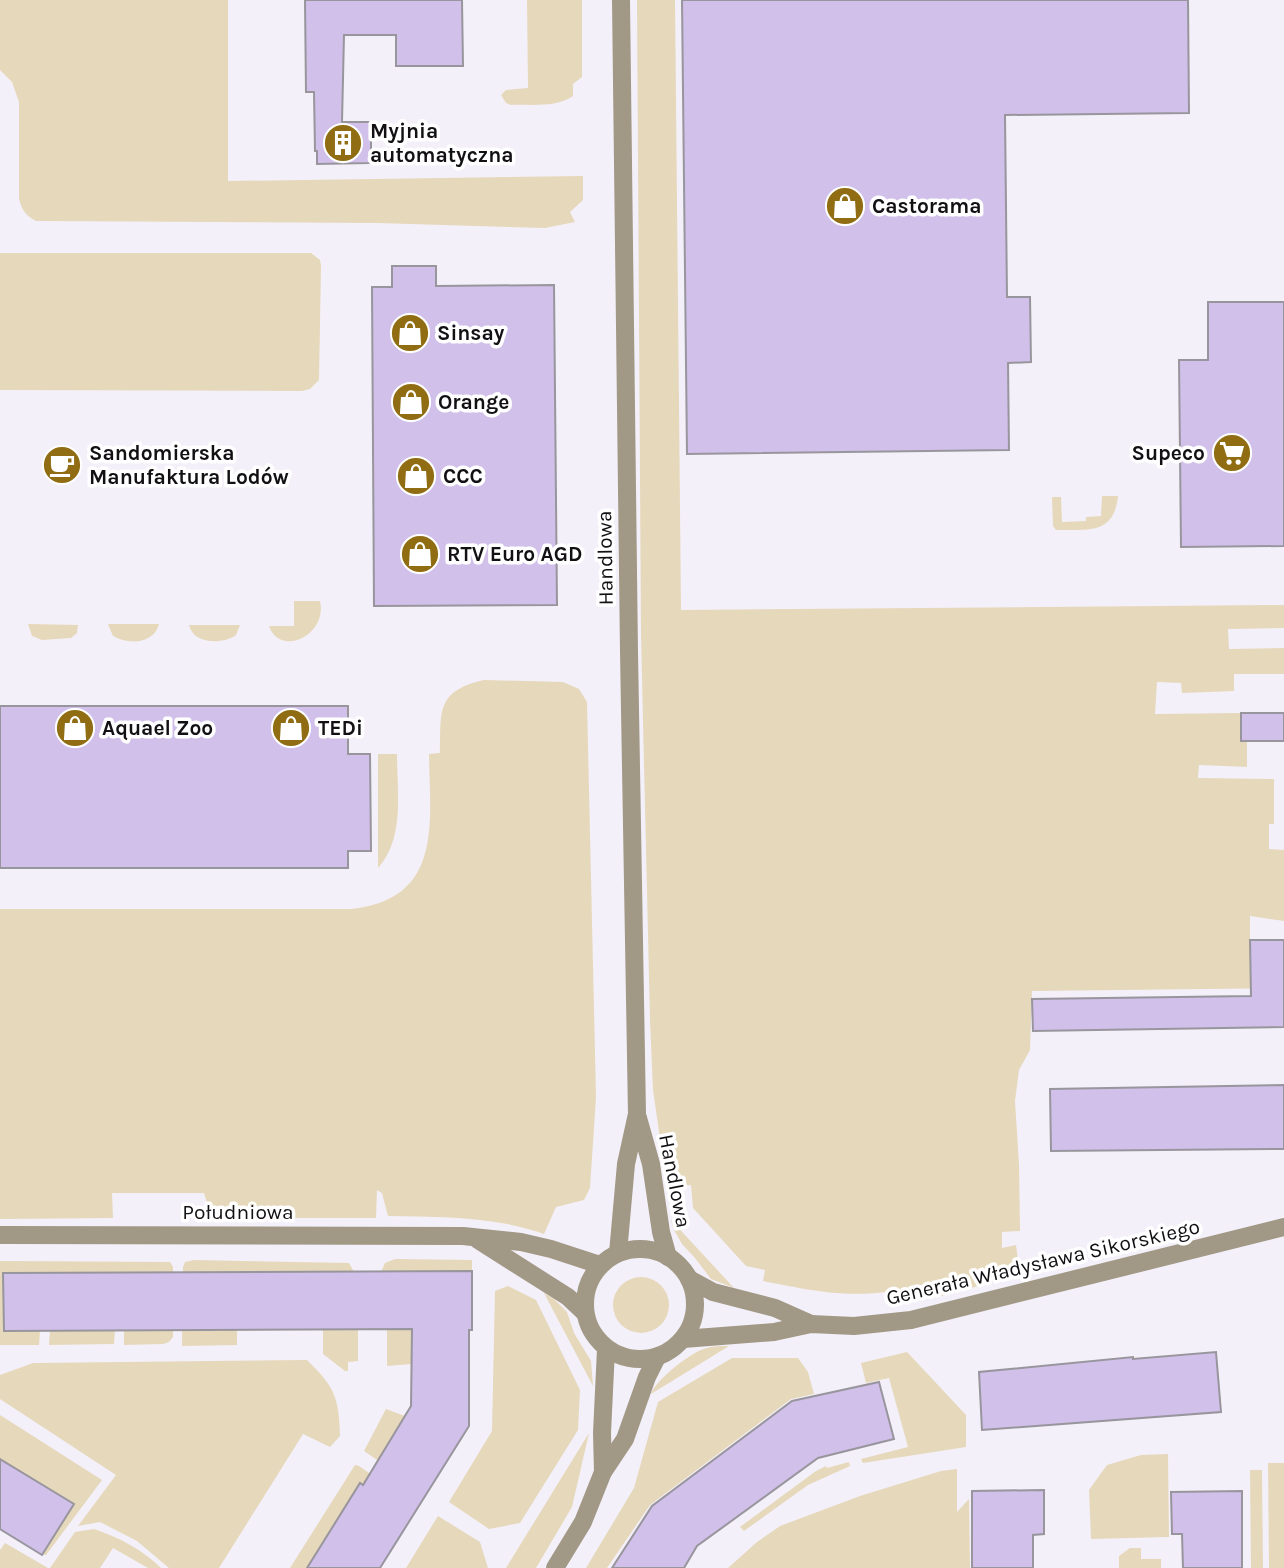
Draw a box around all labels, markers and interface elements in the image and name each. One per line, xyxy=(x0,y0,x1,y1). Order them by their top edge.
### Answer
place label: Myjnia automatyczna xyxy=(370,119,514,167)
building icon: Myjnia automatyczna xyxy=(322,122,364,164)
shop icon: Castorama xyxy=(824,185,866,227)
place label: Castorama xyxy=(872,194,982,218)
shop icon: Sinsay xyxy=(389,312,431,354)
place label: Sinsay xyxy=(437,321,505,345)
shop icon: Orange xyxy=(390,381,432,423)
place label: Orange xyxy=(438,390,509,414)
supermarket icon: Supeco xyxy=(1211,432,1253,474)
place label: Sandomierska Manufaktura Lodów xyxy=(89,441,289,489)
place label: Supeco xyxy=(1132,441,1205,465)
cafe icon: Sandomierska Manufaktura Lodów xyxy=(41,444,83,486)
shop icon: CCC xyxy=(395,455,437,497)
place label: CCC xyxy=(443,464,483,488)
street label: Handlowa xyxy=(592,510,618,606)
shop icon: RTV Euro AGD xyxy=(399,533,441,575)
place label: RTV Euro AGD xyxy=(447,542,582,566)
shop icon: Aquael Zoo xyxy=(54,707,96,749)
shop icon: TEDi xyxy=(270,707,312,749)
place label: Aquael Zoo xyxy=(102,716,213,741)
place label: TEDi xyxy=(318,716,363,740)
street label: Handlowa xyxy=(654,1132,696,1230)
street label: Południowa xyxy=(182,1200,294,1224)
street label: Generała Władysława Sikorskiego xyxy=(884,1214,1202,1310)

